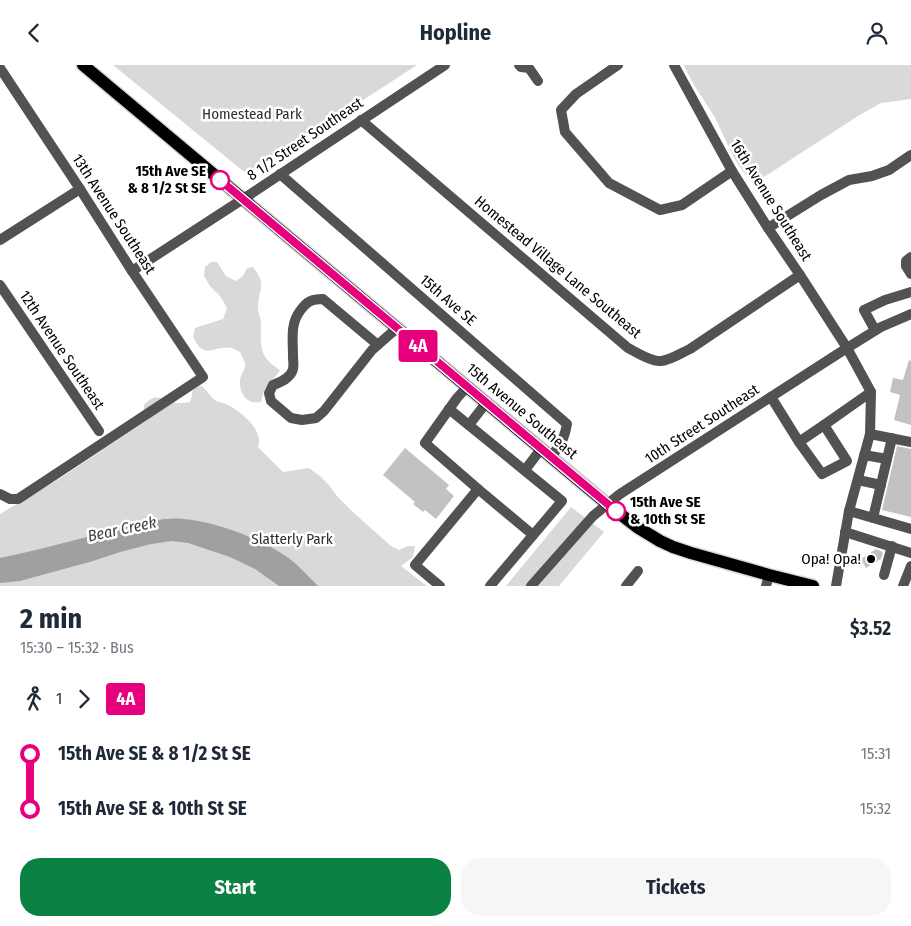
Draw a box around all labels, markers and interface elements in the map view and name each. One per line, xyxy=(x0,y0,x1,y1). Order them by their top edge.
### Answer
icon: back xyxy=(20,19,48,47)
text: Hopline xyxy=(420,19,491,46)
icon: person xyxy=(863,19,891,47)
street label: 8 1/2 Street Southeast xyxy=(244,94,366,184)
park label: Homestead Park xyxy=(202,105,302,123)
street label: 16th Avenue Southeast xyxy=(726,136,816,264)
street label: 13th Avenue Southeast xyxy=(68,151,160,277)
place label: 15th Ave SE & 8 1/2 St SE xyxy=(128,162,206,197)
marker: 15th Ave SE & 8 1/2 St SE xyxy=(210,170,230,190)
street label: Homestead Village Lane Southeast xyxy=(471,192,645,342)
street label: 15th Ave SE xyxy=(416,271,480,329)
street label: 12th Avenue Southeast xyxy=(16,287,108,413)
line badge: 4A xyxy=(396,330,440,362)
text: 4A xyxy=(408,335,428,357)
street label: 15th Avenue Southeast xyxy=(463,359,581,463)
street label: 10th Street Southeast xyxy=(642,380,762,468)
place label: 15th Ave SE & 10th St SE xyxy=(630,493,705,528)
marker: 15th Ave SE & 10th St SE xyxy=(606,501,626,521)
water label: Bear Creek xyxy=(86,512,158,546)
park label: Slatterly Park xyxy=(251,530,333,548)
place label: Opa! Opa! xyxy=(801,550,861,568)
marker: Opa! Opa! xyxy=(865,553,877,565)
text: 2 min xyxy=(20,602,82,635)
text: $3.52 xyxy=(850,617,891,640)
text: 15:30 – 15:32 · Bus xyxy=(20,638,134,657)
icon: walk xyxy=(20,685,48,713)
icon: forward xyxy=(70,685,98,713)
text: 4A xyxy=(116,688,135,710)
text: 1 xyxy=(56,689,62,708)
text: 15th Ave SE & 8 1/2 St SE xyxy=(58,742,251,765)
text: 15:31 xyxy=(861,744,891,763)
text: 15th Ave SE & 10th St SE xyxy=(58,797,247,820)
text: 15:32 xyxy=(860,799,891,818)
button: Start xyxy=(20,858,451,916)
button: Tickets xyxy=(461,858,891,916)

